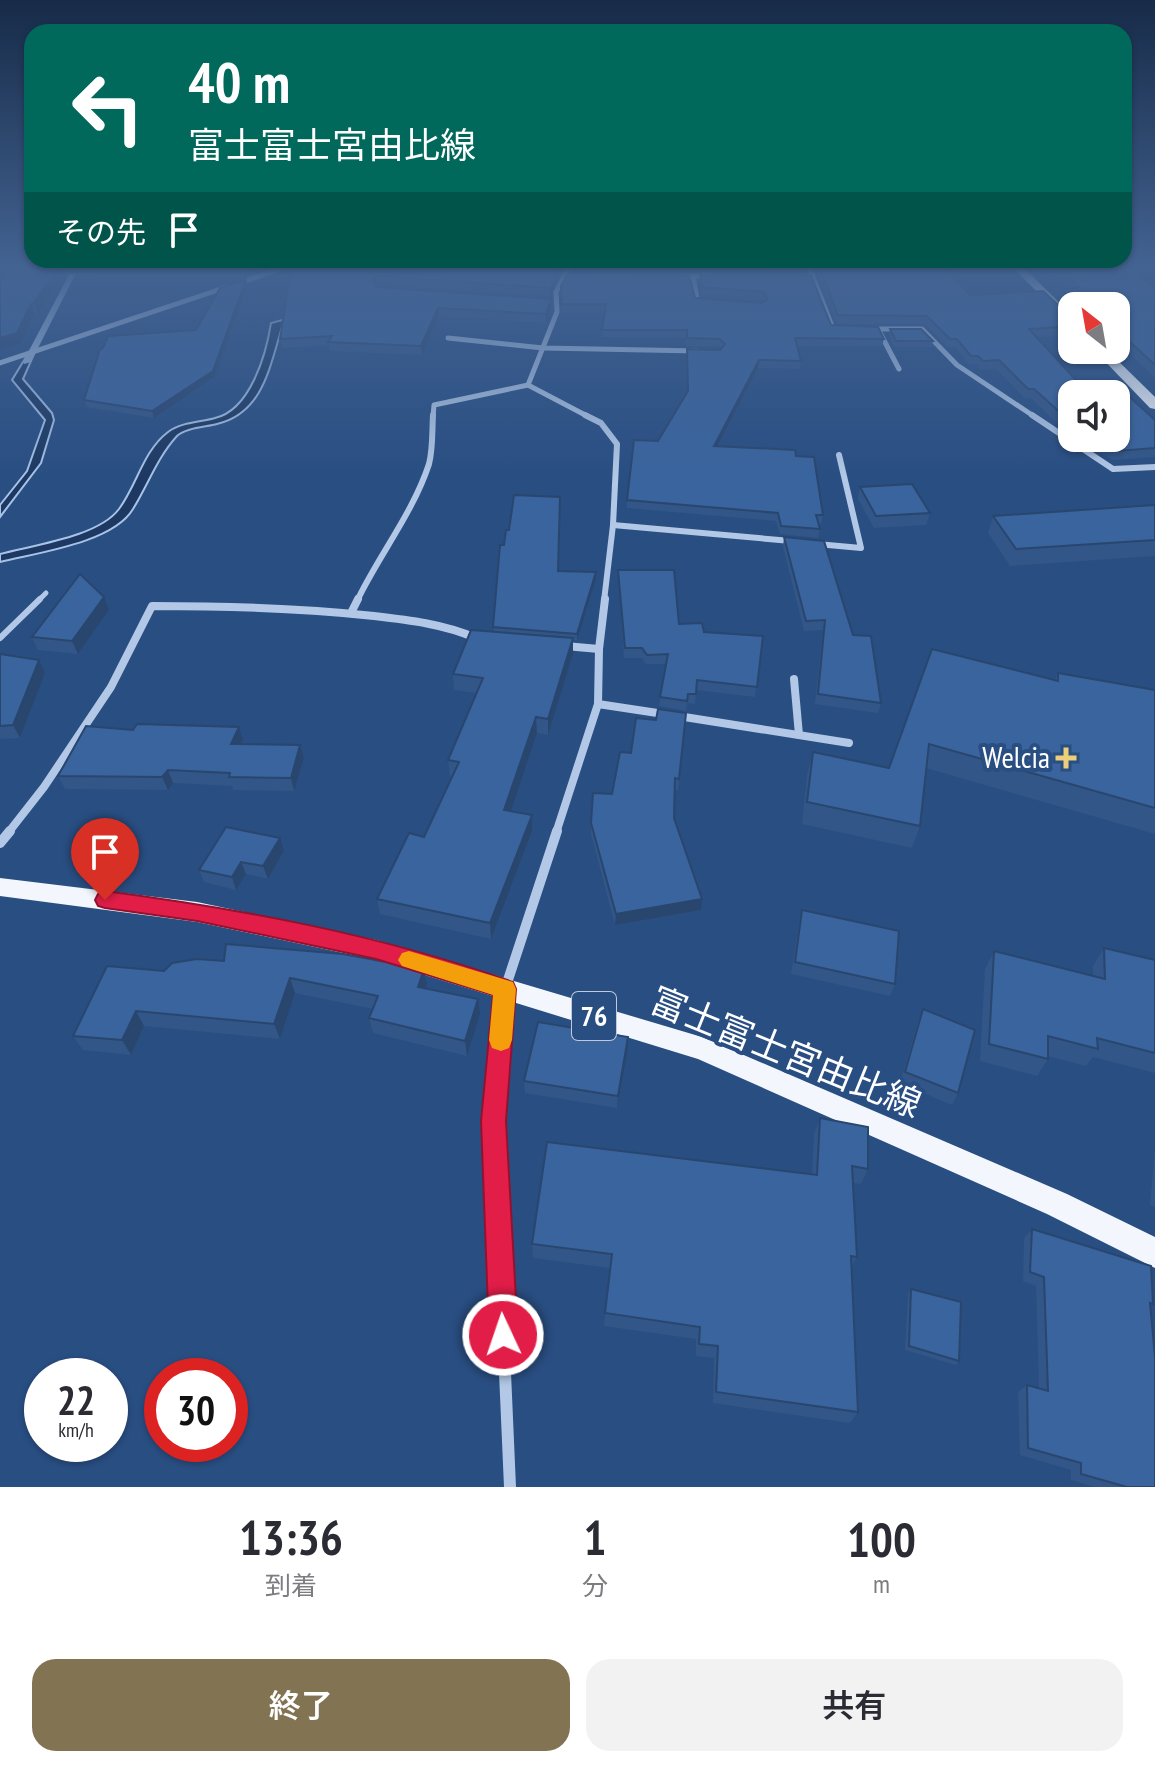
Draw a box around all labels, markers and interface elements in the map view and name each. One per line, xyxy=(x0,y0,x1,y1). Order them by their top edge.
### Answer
text: 40 m xyxy=(188,46,290,118)
icon: left xyxy=(56,56,160,160)
text: 富士富士宮由比線 xyxy=(188,121,476,168)
icon: arrive xyxy=(162,208,206,252)
text: その先 xyxy=(56,212,146,251)
north arrow xyxy=(1058,292,1130,364)
map controls xyxy=(1058,292,1130,452)
button: sound xyxy=(1058,380,1130,452)
place label: Welcia xyxy=(982,737,1050,776)
marker: Welcia xyxy=(1057,749,1075,767)
pin xyxy=(71,818,139,900)
icon: arrive xyxy=(83,830,127,874)
street label: 富士富士宮由比線 xyxy=(644,976,929,1127)
road number: 76 xyxy=(572,992,616,1040)
position arrow xyxy=(461,1293,545,1377)
speed limit sign: 30 xyxy=(144,1358,248,1462)
text: 22 xyxy=(57,1374,95,1426)
text: km/h xyxy=(58,1417,94,1443)
text: 13:36 xyxy=(239,1506,343,1568)
text: 1 xyxy=(584,1506,606,1568)
text: 100 xyxy=(847,1508,916,1570)
text: m xyxy=(873,1567,890,1600)
text: 到着 xyxy=(265,1569,317,1602)
text: 分 xyxy=(582,1569,608,1602)
button: 終了 xyxy=(32,1659,570,1751)
button: 共有 xyxy=(586,1659,1123,1751)

